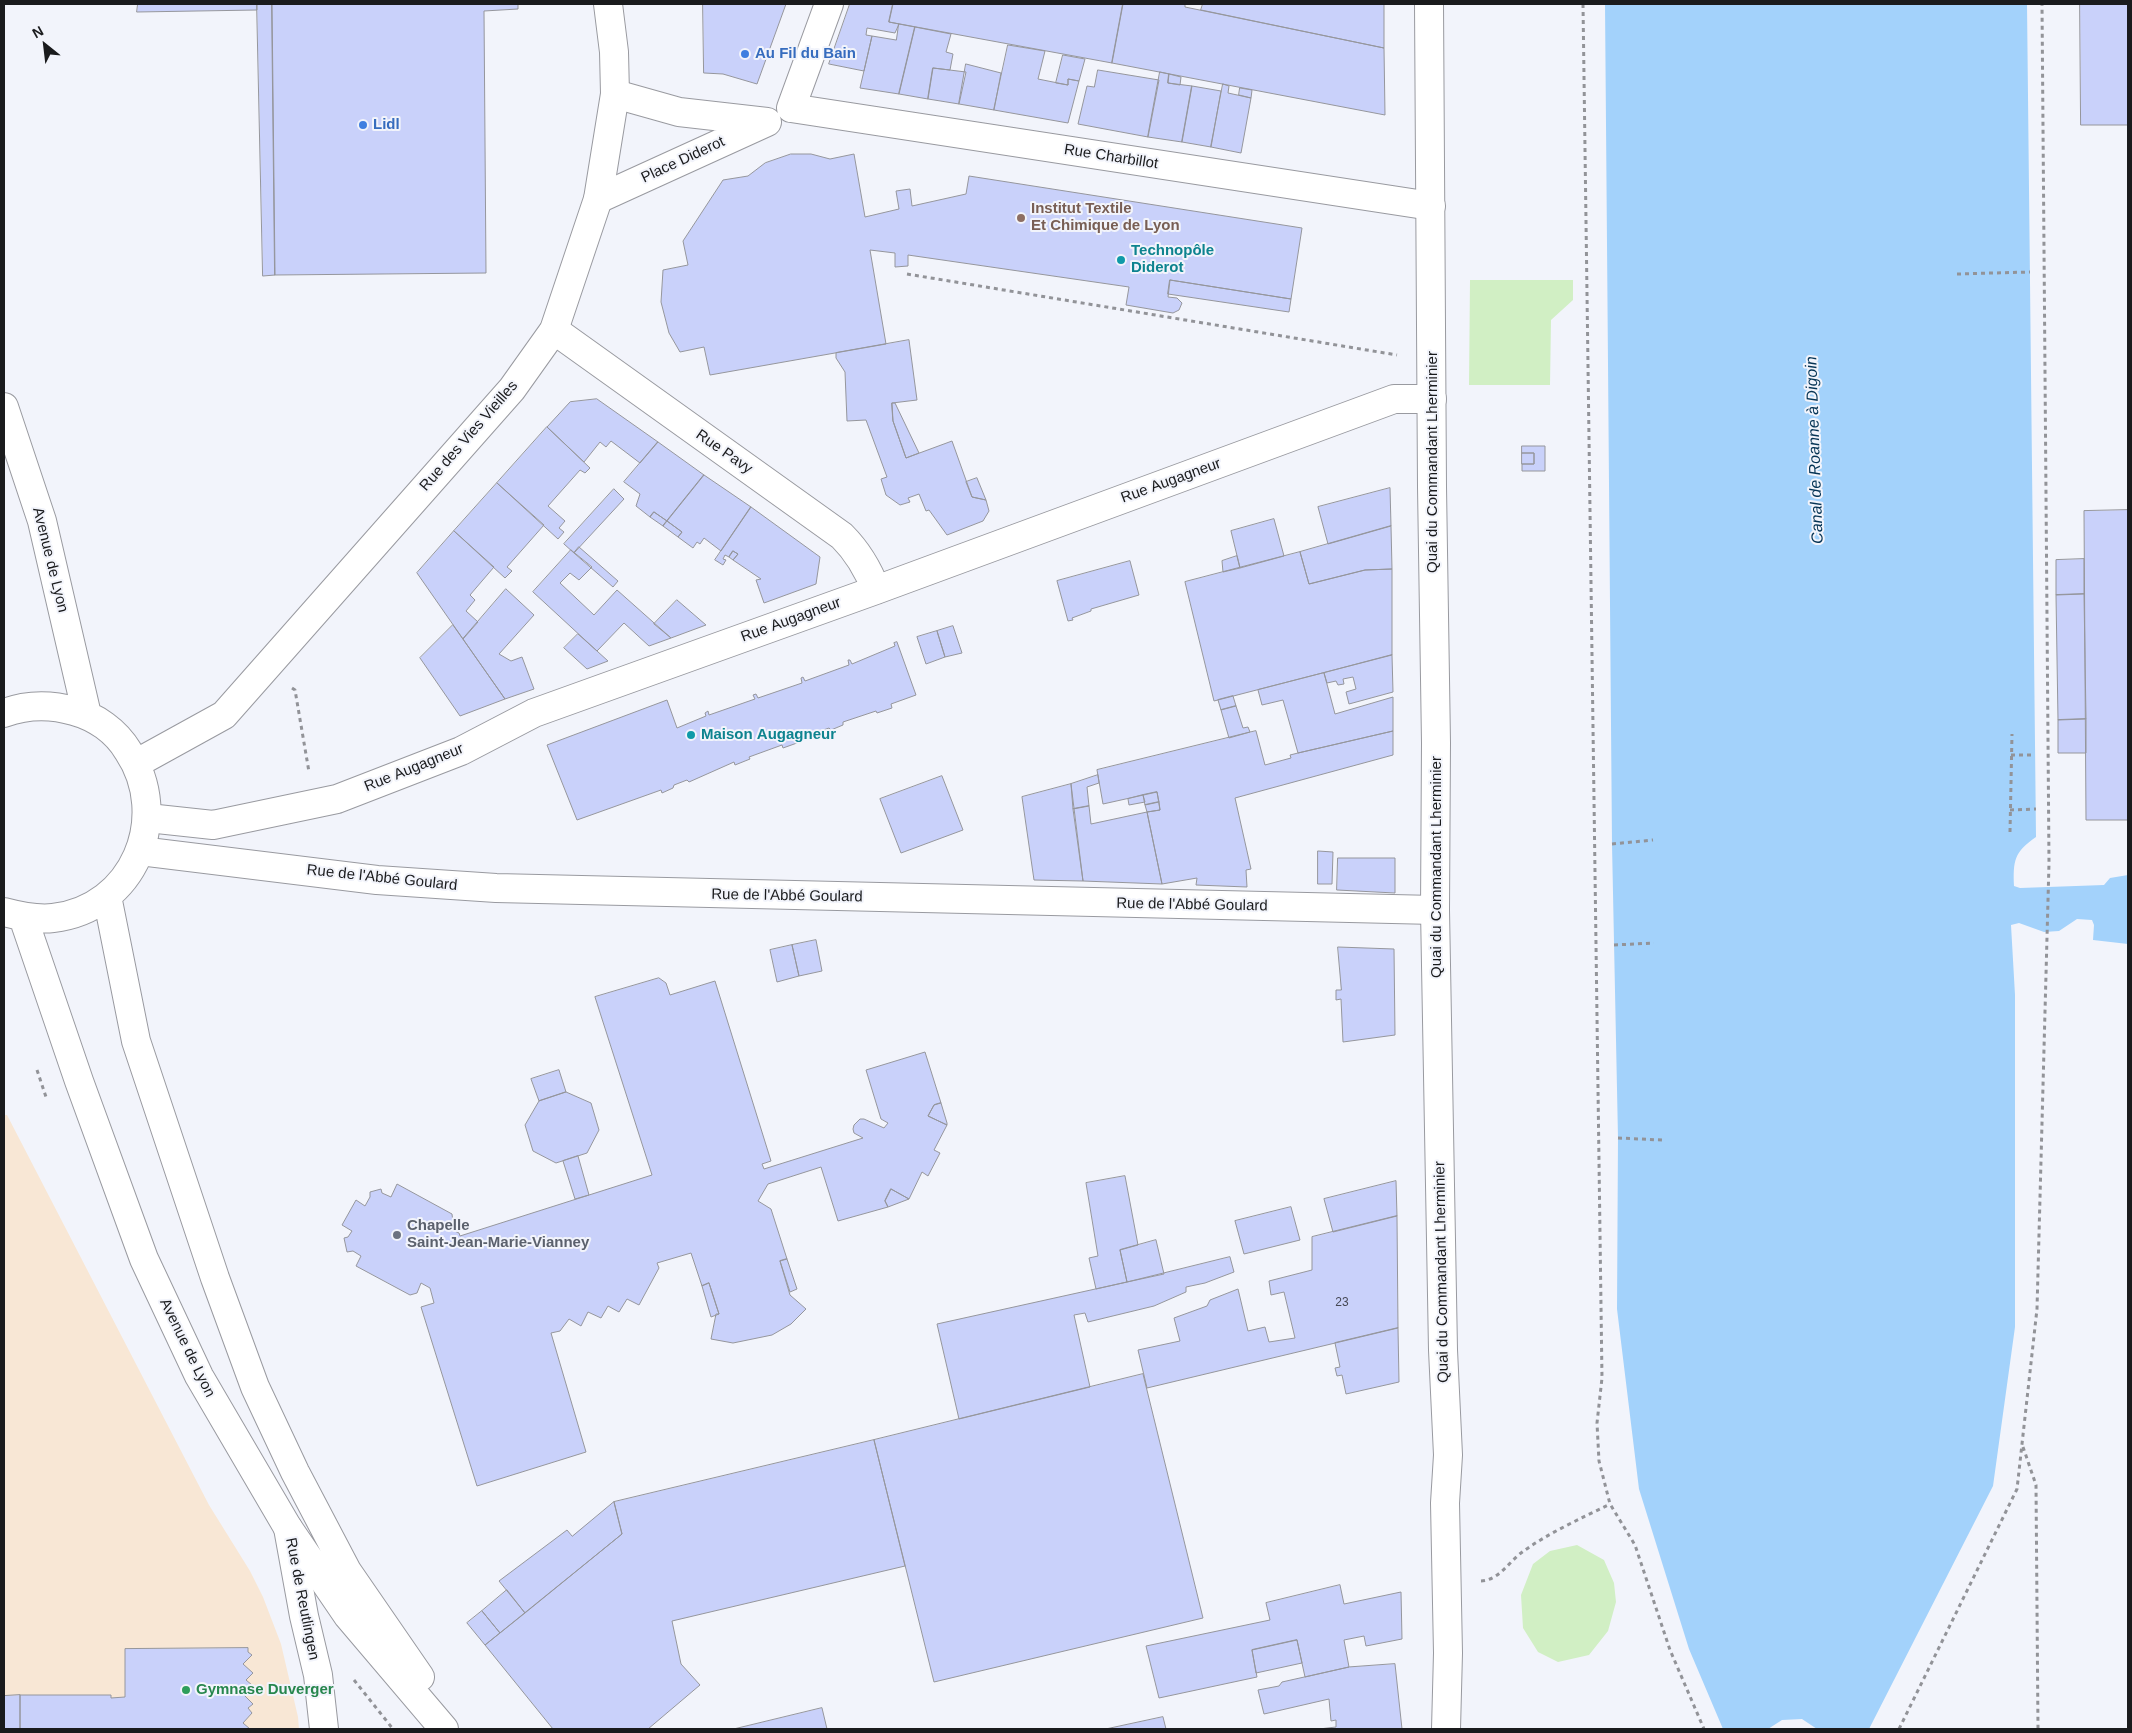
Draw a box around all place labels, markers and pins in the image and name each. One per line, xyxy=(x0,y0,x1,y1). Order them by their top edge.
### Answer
place label: Au Fil du Bain xyxy=(755,45,856,63)
marker: Au Fil du Bain xyxy=(739,48,751,60)
place label: Lidl xyxy=(373,116,400,134)
marker: Lidl xyxy=(357,119,369,131)
place label: Institut Textile Et Chimique de Lyon xyxy=(1031,200,1180,235)
marker: Institut Textile Et Chimique de Lyon xyxy=(1015,212,1027,224)
place label: Technopôle Diderot xyxy=(1131,242,1214,277)
marker: Technopôle Diderot xyxy=(1115,254,1127,266)
place label: Maison Augagneur xyxy=(701,726,836,744)
marker: Maison Augagneur xyxy=(685,729,697,741)
place label: Chapelle Saint-Jean-Marie-Vianney xyxy=(407,1217,589,1252)
marker: Chapelle Saint-Jean-Marie-Vianney xyxy=(391,1229,403,1241)
place label: Gymnase Duverger xyxy=(196,1681,334,1699)
marker: Gymnase Duverger xyxy=(180,1684,192,1696)

